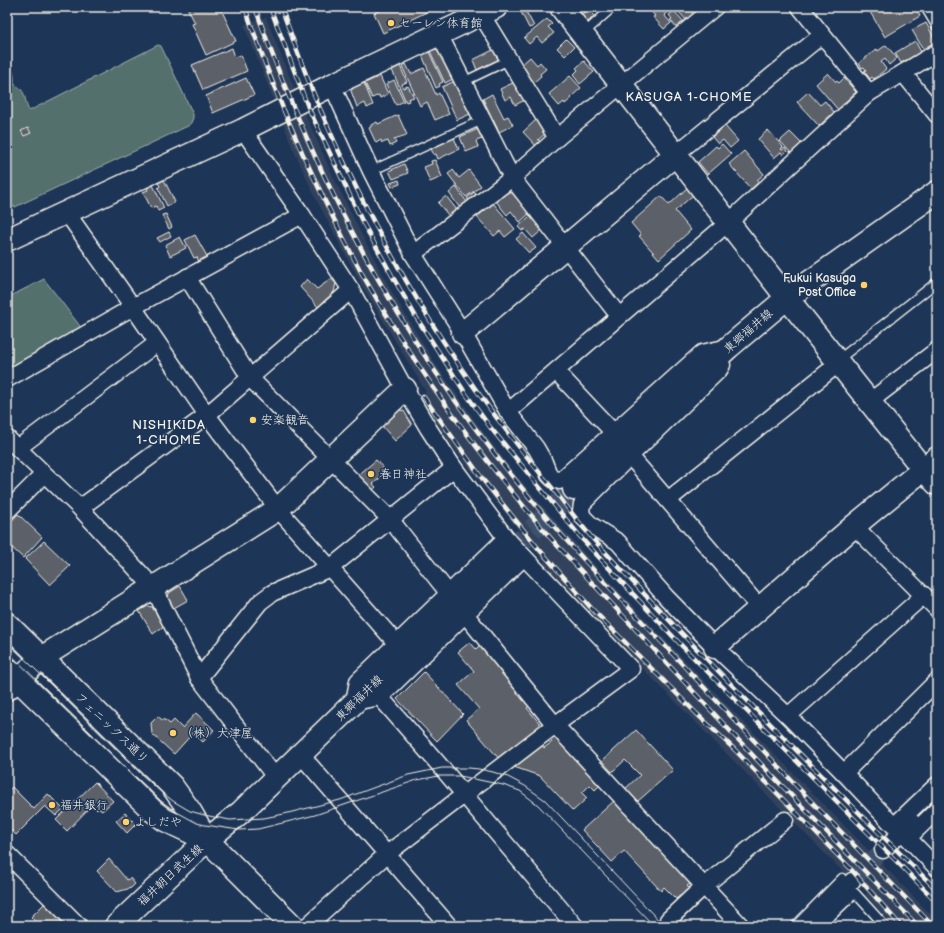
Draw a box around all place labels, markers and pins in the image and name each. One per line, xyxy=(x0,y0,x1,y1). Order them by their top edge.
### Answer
place label: セーレン体育館 xyxy=(399,16,483,31)
marker: セーレン体育館 xyxy=(386,18,396,28)
place label: Fukui Kasuga Post Office xyxy=(783,271,856,300)
marker: Fukui Kasuga Post Office xyxy=(859,280,869,290)
place label: 安楽観音 xyxy=(261,413,309,428)
marker: 安楽観音 xyxy=(248,415,258,425)
place label: 春日神社 xyxy=(379,467,427,482)
marker: 春日神社 xyxy=(366,469,376,479)
place label: （株）大津屋 xyxy=(181,726,253,741)
marker: （株）大津屋 xyxy=(168,728,178,738)
place label: 福井銀行 xyxy=(60,798,108,813)
marker: 福井銀行 xyxy=(47,800,57,810)
place label: よしだや xyxy=(134,815,182,830)
marker: よしだや xyxy=(121,817,131,827)

